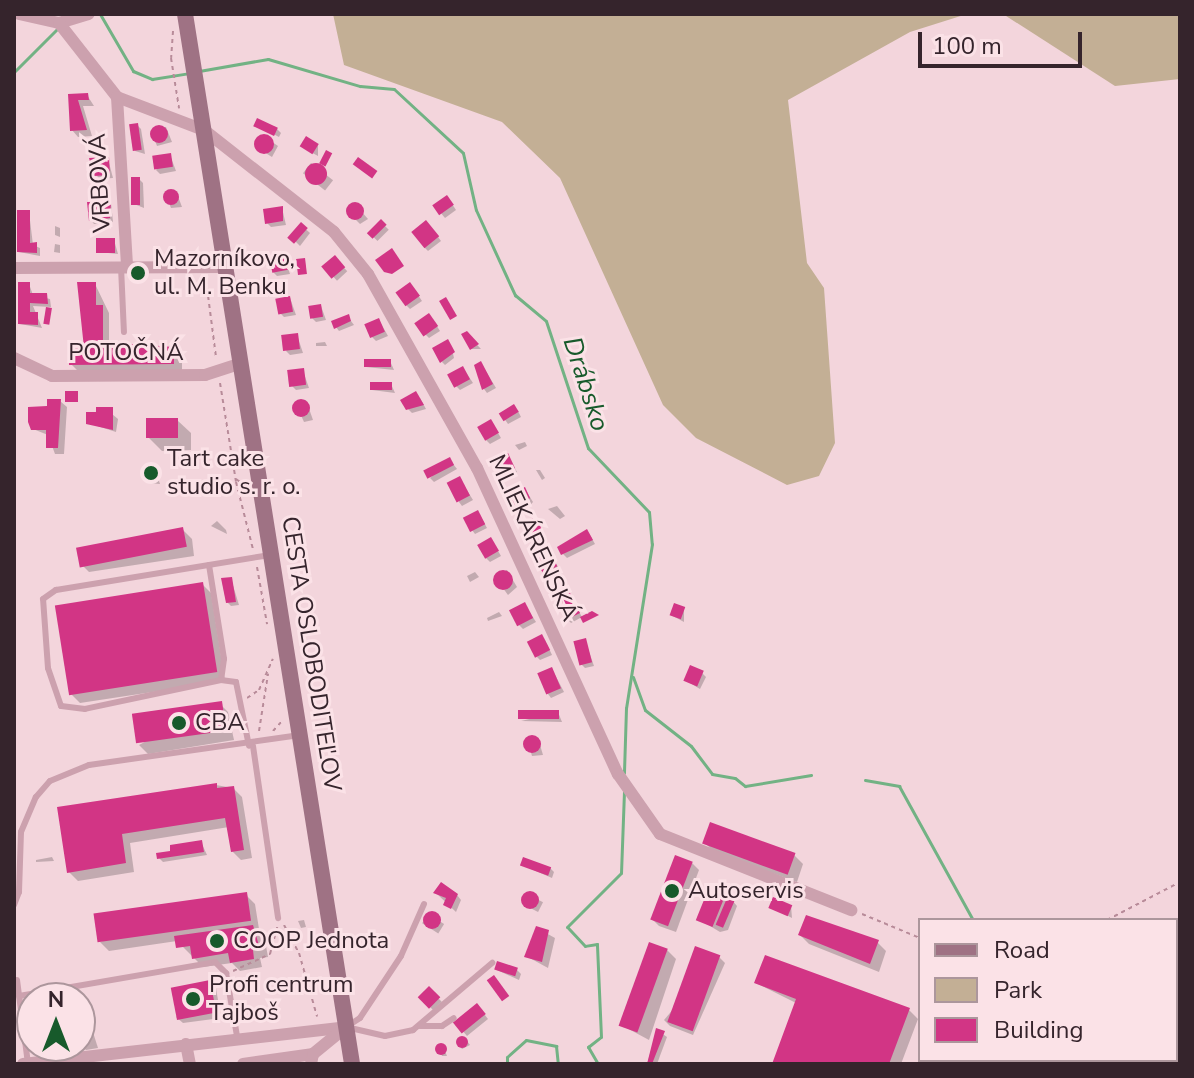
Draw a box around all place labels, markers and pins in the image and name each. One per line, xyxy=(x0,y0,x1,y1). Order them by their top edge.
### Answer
place label: Mazorníkovo, ul. M. Benku xyxy=(154,245,295,301)
marker: Mazorníkovo, ul. M. Benku xyxy=(129,264,147,282)
place label: Tart cake studio s. r. o. xyxy=(167,445,300,501)
marker: Tart cake studio s. r. o. xyxy=(142,464,160,482)
place label: CBA xyxy=(195,709,245,737)
marker: CBA xyxy=(170,714,188,732)
place label: Autoservis xyxy=(688,877,804,905)
marker: Autoservis xyxy=(663,882,681,900)
place label: COOP Jednota xyxy=(233,927,389,955)
marker: COOP Jednota xyxy=(208,932,226,950)
place label: Profi centrum Tajboš xyxy=(209,971,353,1027)
marker: Profi centrum Tajboš xyxy=(184,990,202,1008)

